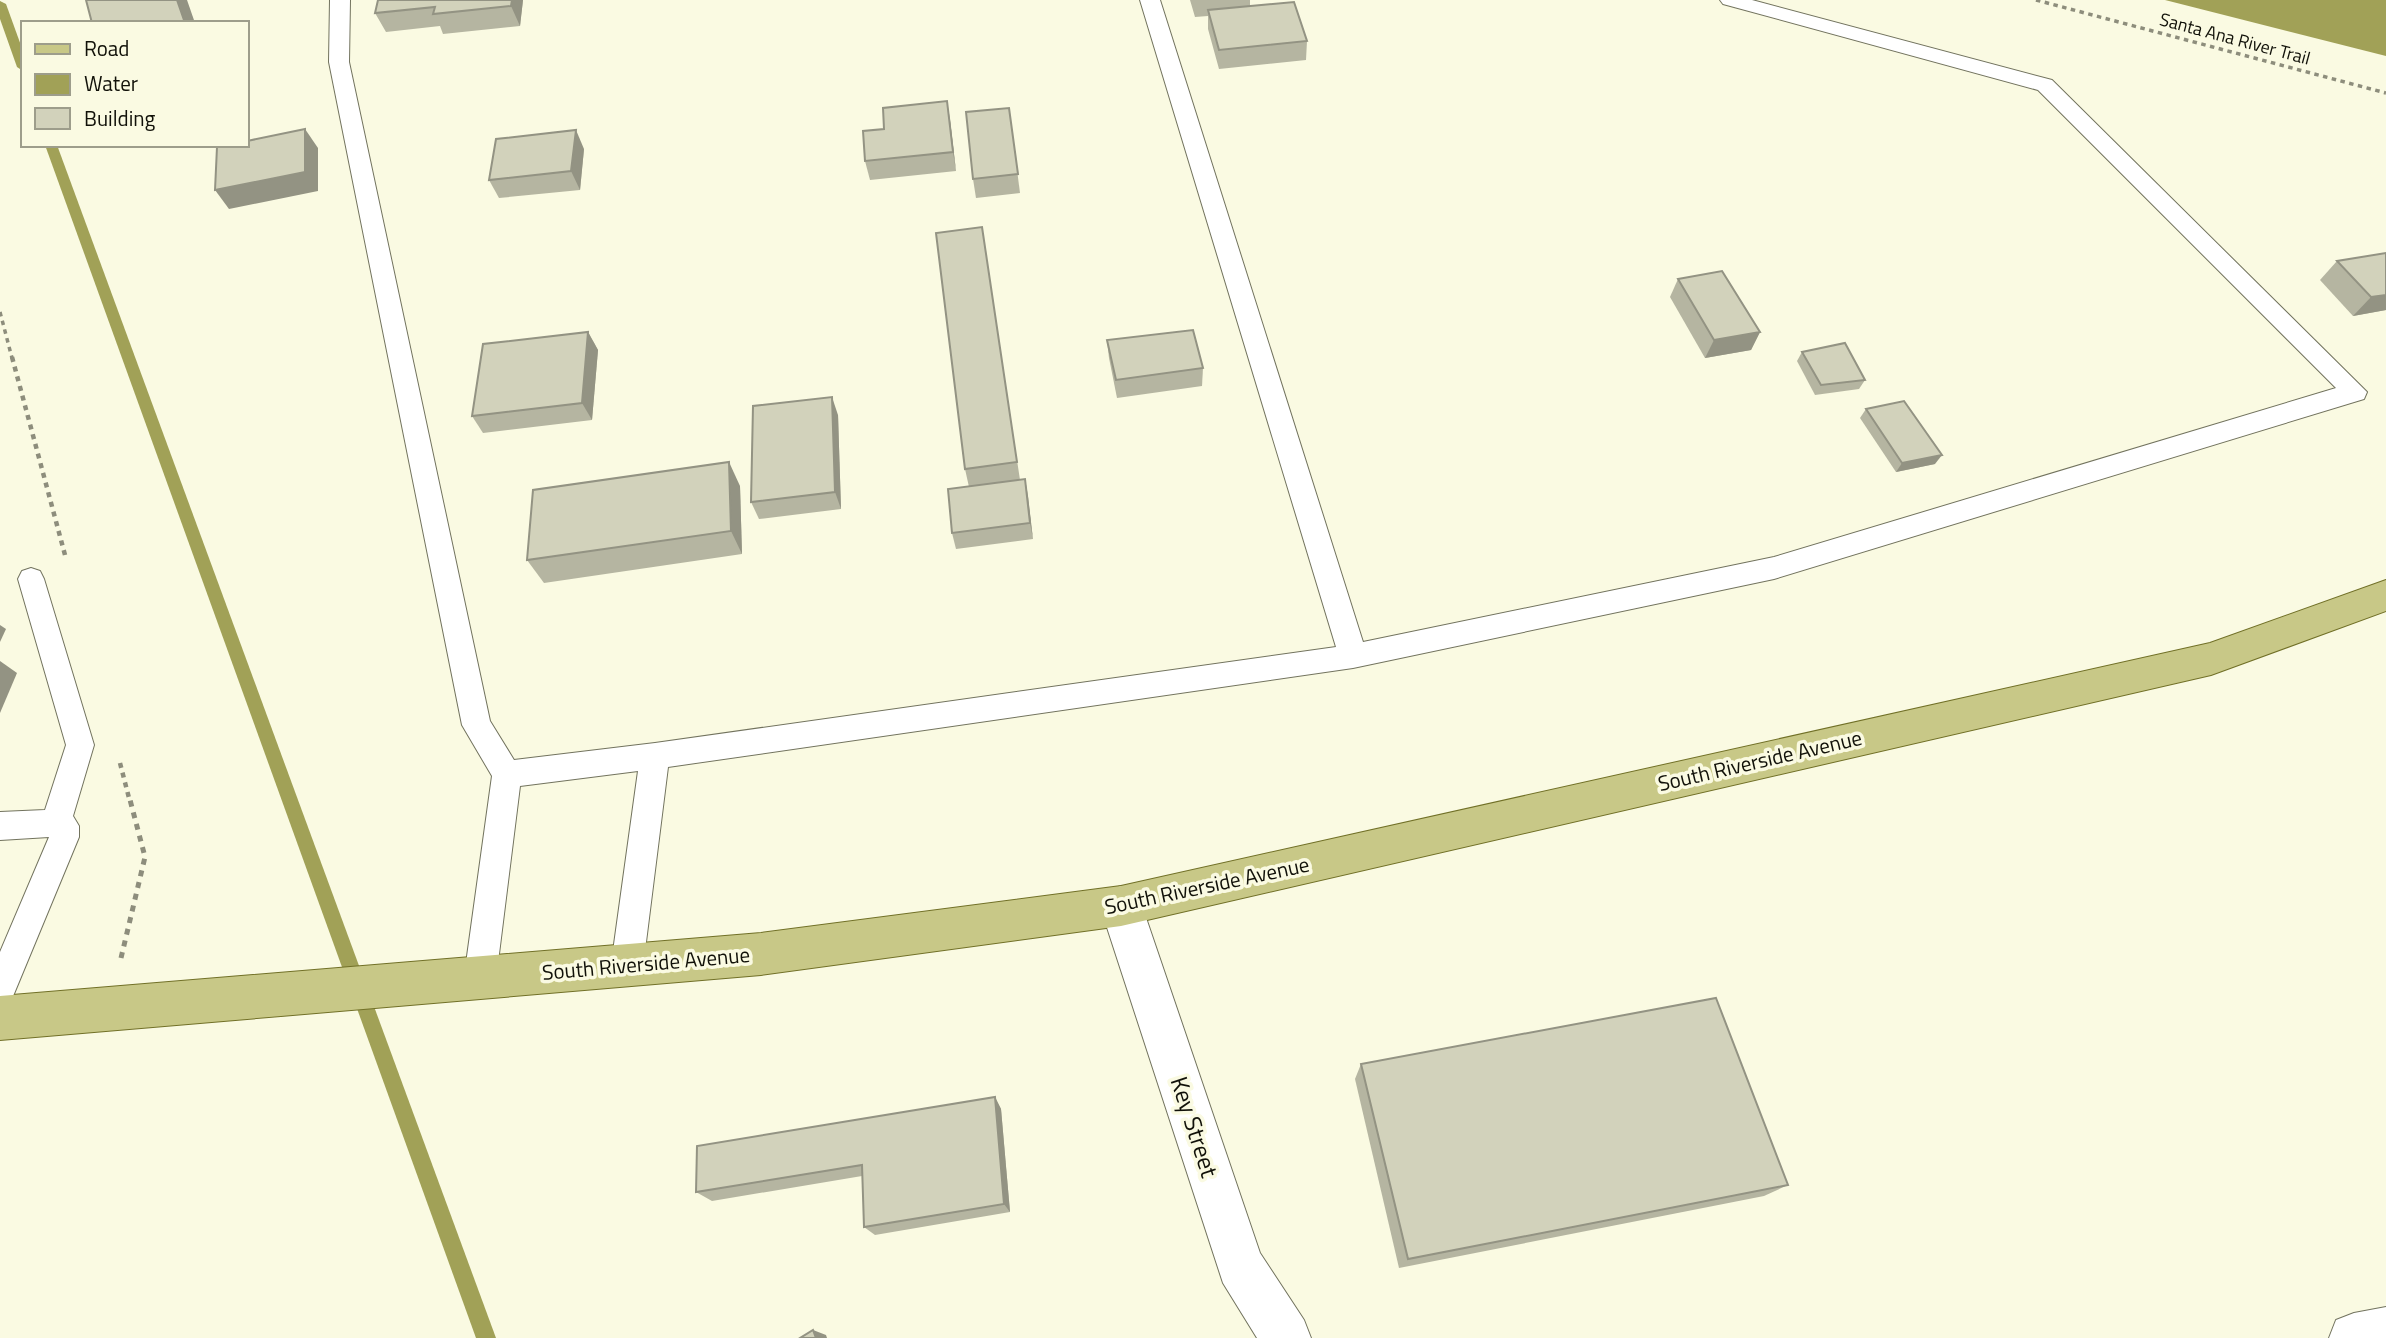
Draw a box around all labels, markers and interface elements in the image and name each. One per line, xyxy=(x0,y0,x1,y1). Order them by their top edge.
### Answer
street label: Santa Ana River Trail xyxy=(2157,5,2314,72)
legend xyxy=(21,21,248,147)
text: Road xyxy=(84,32,129,64)
text: Water xyxy=(84,67,138,99)
text: Building xyxy=(84,102,156,134)
street label: South Riverside Avenue xyxy=(1655,721,1865,799)
street label: South Riverside Avenue xyxy=(1101,848,1312,922)
street label: South Riverside Avenue xyxy=(541,938,751,988)
street label: Key Street xyxy=(1162,1072,1228,1182)

